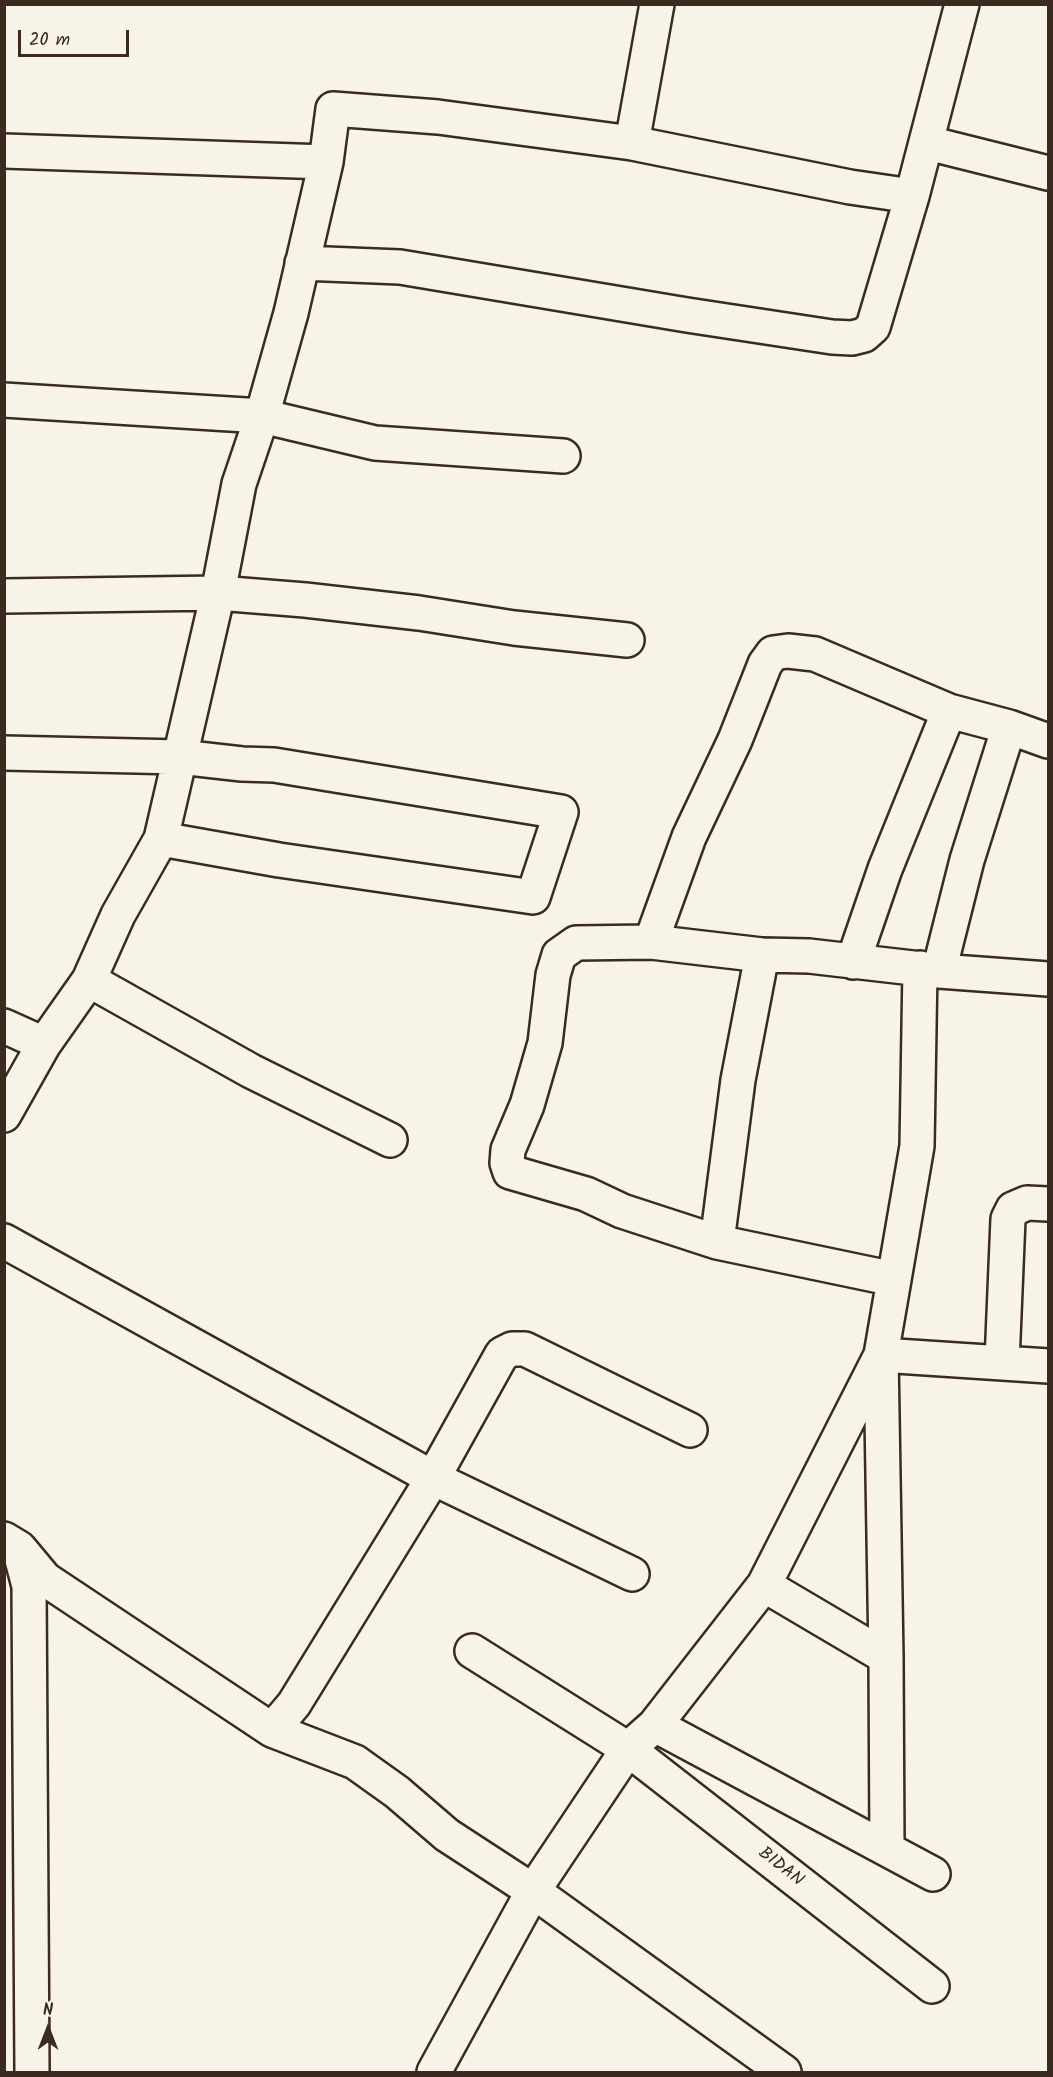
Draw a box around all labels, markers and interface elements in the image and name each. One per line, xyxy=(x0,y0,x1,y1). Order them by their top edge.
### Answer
scale bar xyxy=(21,18,132,56)
text: 20 m xyxy=(29,26,70,55)
street label: BIDAN xyxy=(753,1844,807,1892)
text: N xyxy=(43,1998,53,2023)
north arrow xyxy=(18,1999,78,2059)

